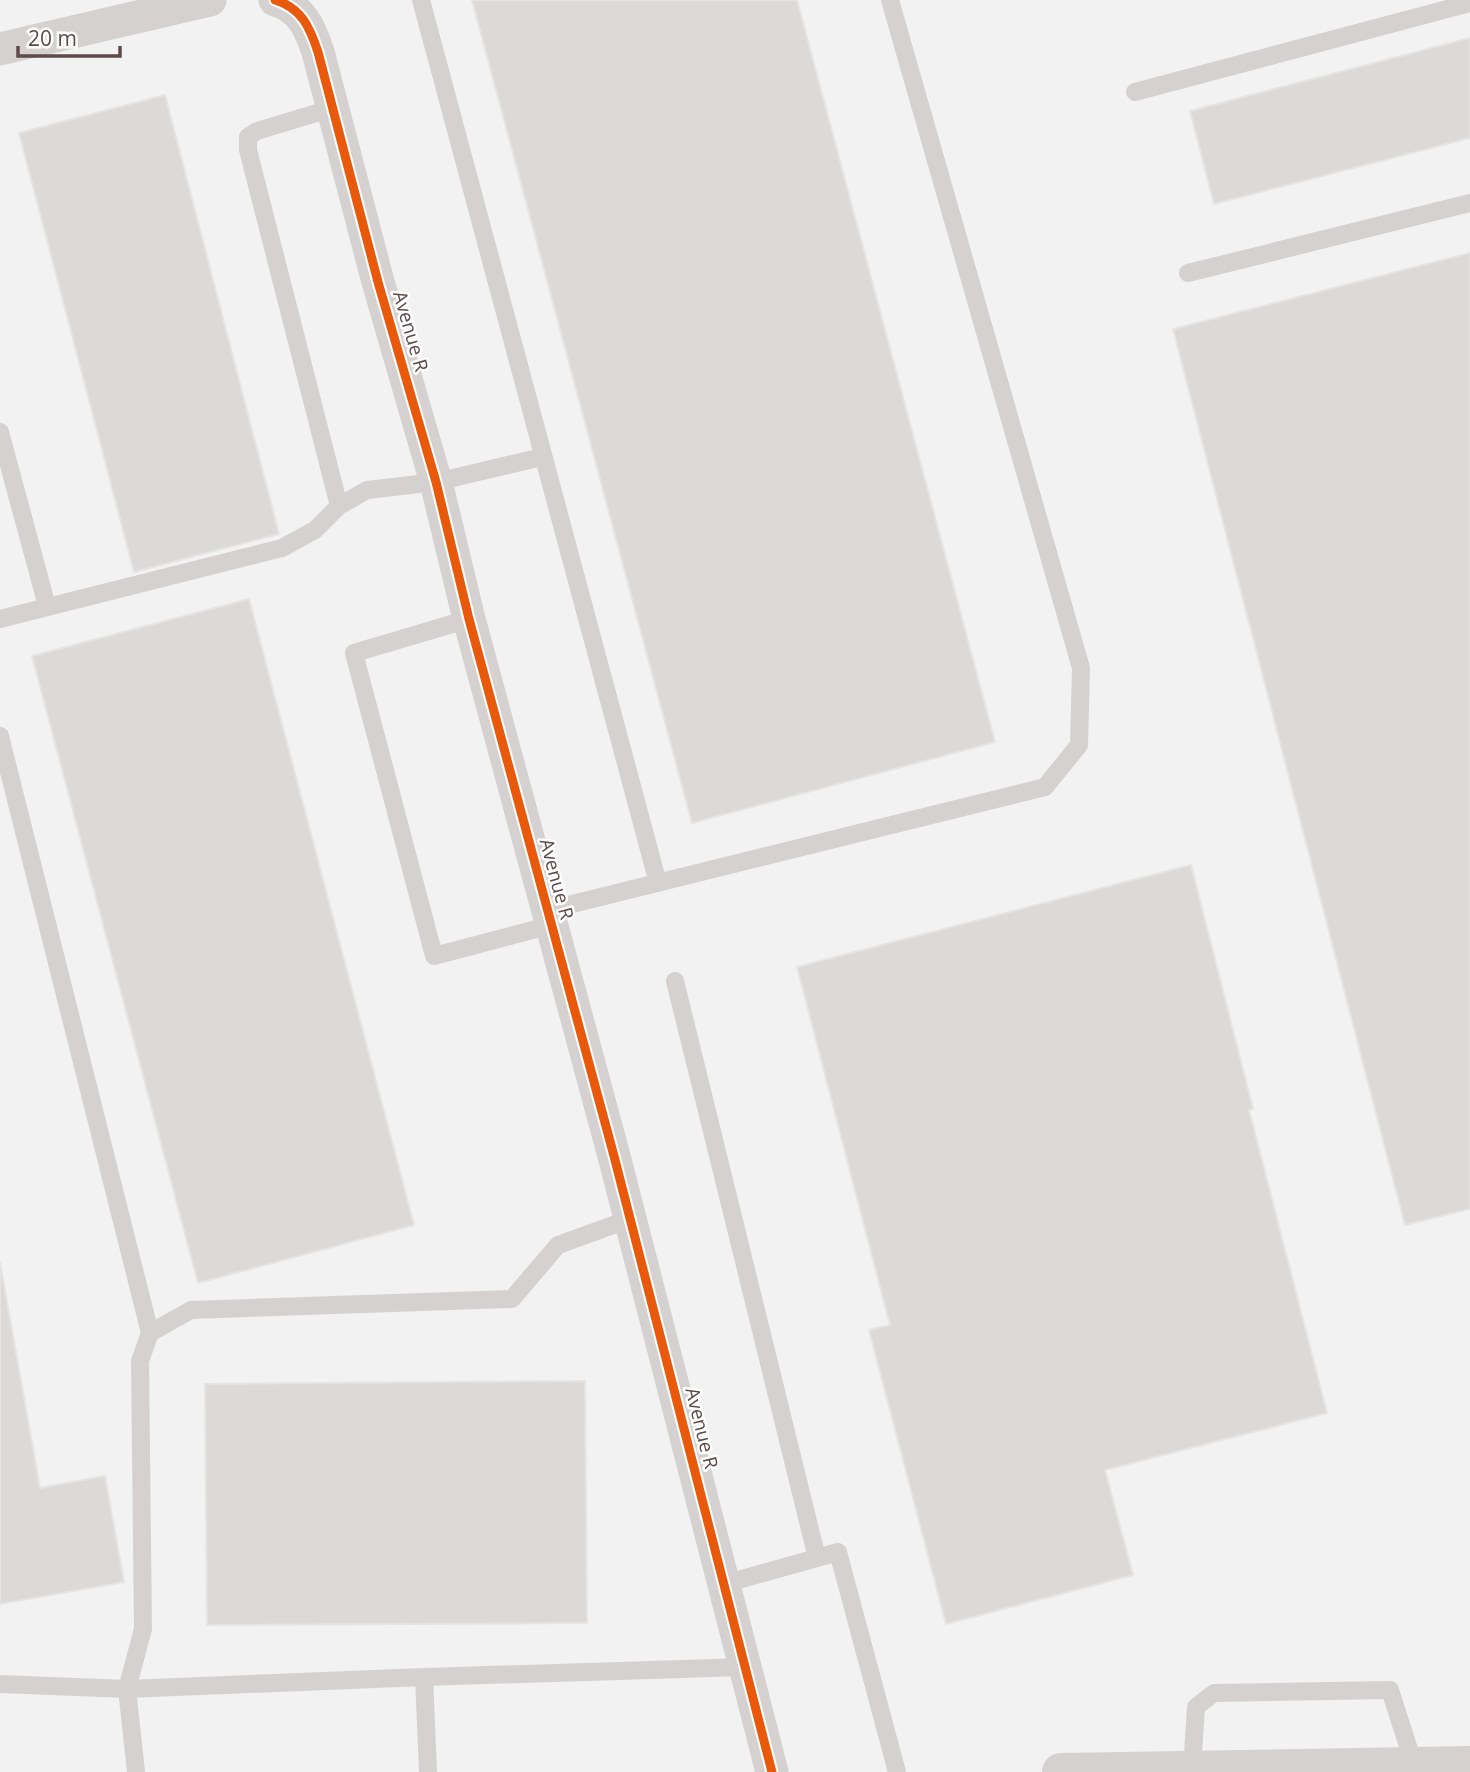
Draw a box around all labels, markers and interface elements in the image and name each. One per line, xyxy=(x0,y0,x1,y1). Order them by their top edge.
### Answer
scale bar xyxy=(18,14,119,58)
text: 20 m xyxy=(28,24,77,52)
street label: Avenue R xyxy=(387,288,435,375)
street label: Avenue R xyxy=(534,836,580,923)
street label: Avenue R xyxy=(679,1385,725,1472)

